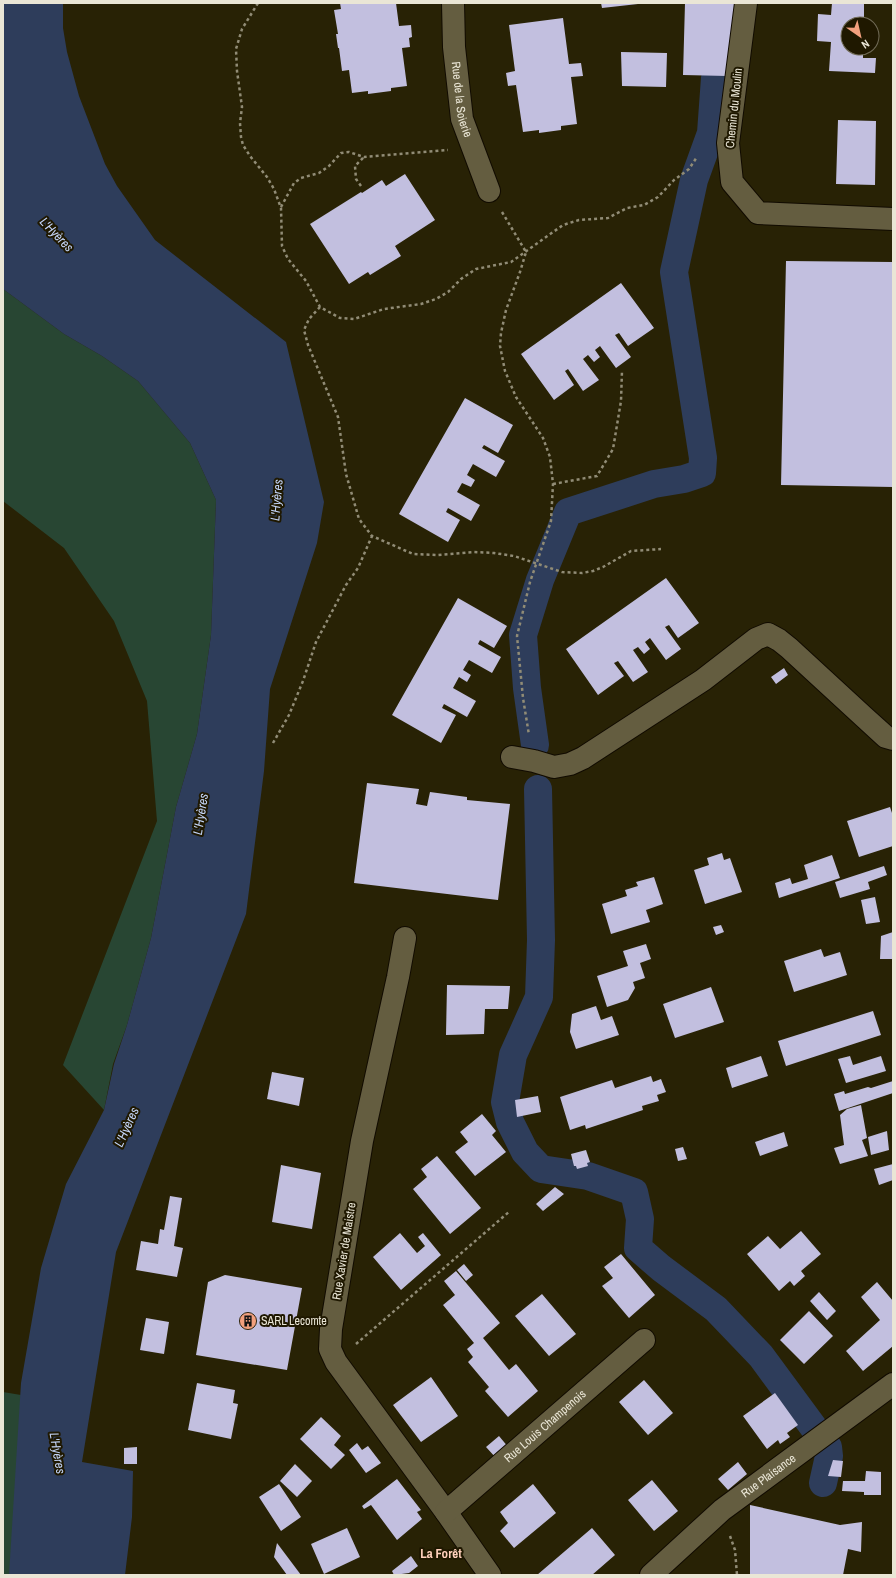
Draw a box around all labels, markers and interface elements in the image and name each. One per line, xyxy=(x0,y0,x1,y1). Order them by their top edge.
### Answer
north arrow xyxy=(840,16,880,56)
text: N xyxy=(859,37,872,52)
street label: Rue de la Soierie xyxy=(448,61,476,140)
street label: Chemin du Moulin xyxy=(722,67,746,149)
water label: L'Hyères xyxy=(36,213,77,255)
water label: L'Hyères xyxy=(266,479,287,522)
water label: L'Hyères xyxy=(189,792,212,836)
water label: L'Hyères xyxy=(110,1105,143,1150)
street label: Rue Xavier de Maistre xyxy=(328,1201,360,1301)
building icon: SARL Lecomte xyxy=(238,1311,258,1331)
place label: SARL Lecomte xyxy=(261,1313,327,1329)
street label: Rue Louis Champenois xyxy=(501,1386,589,1466)
water label: L'Hyères xyxy=(46,1431,70,1475)
street label: Rue Plaisance xyxy=(738,1450,799,1501)
district label: La Forêt xyxy=(420,1545,462,1562)

